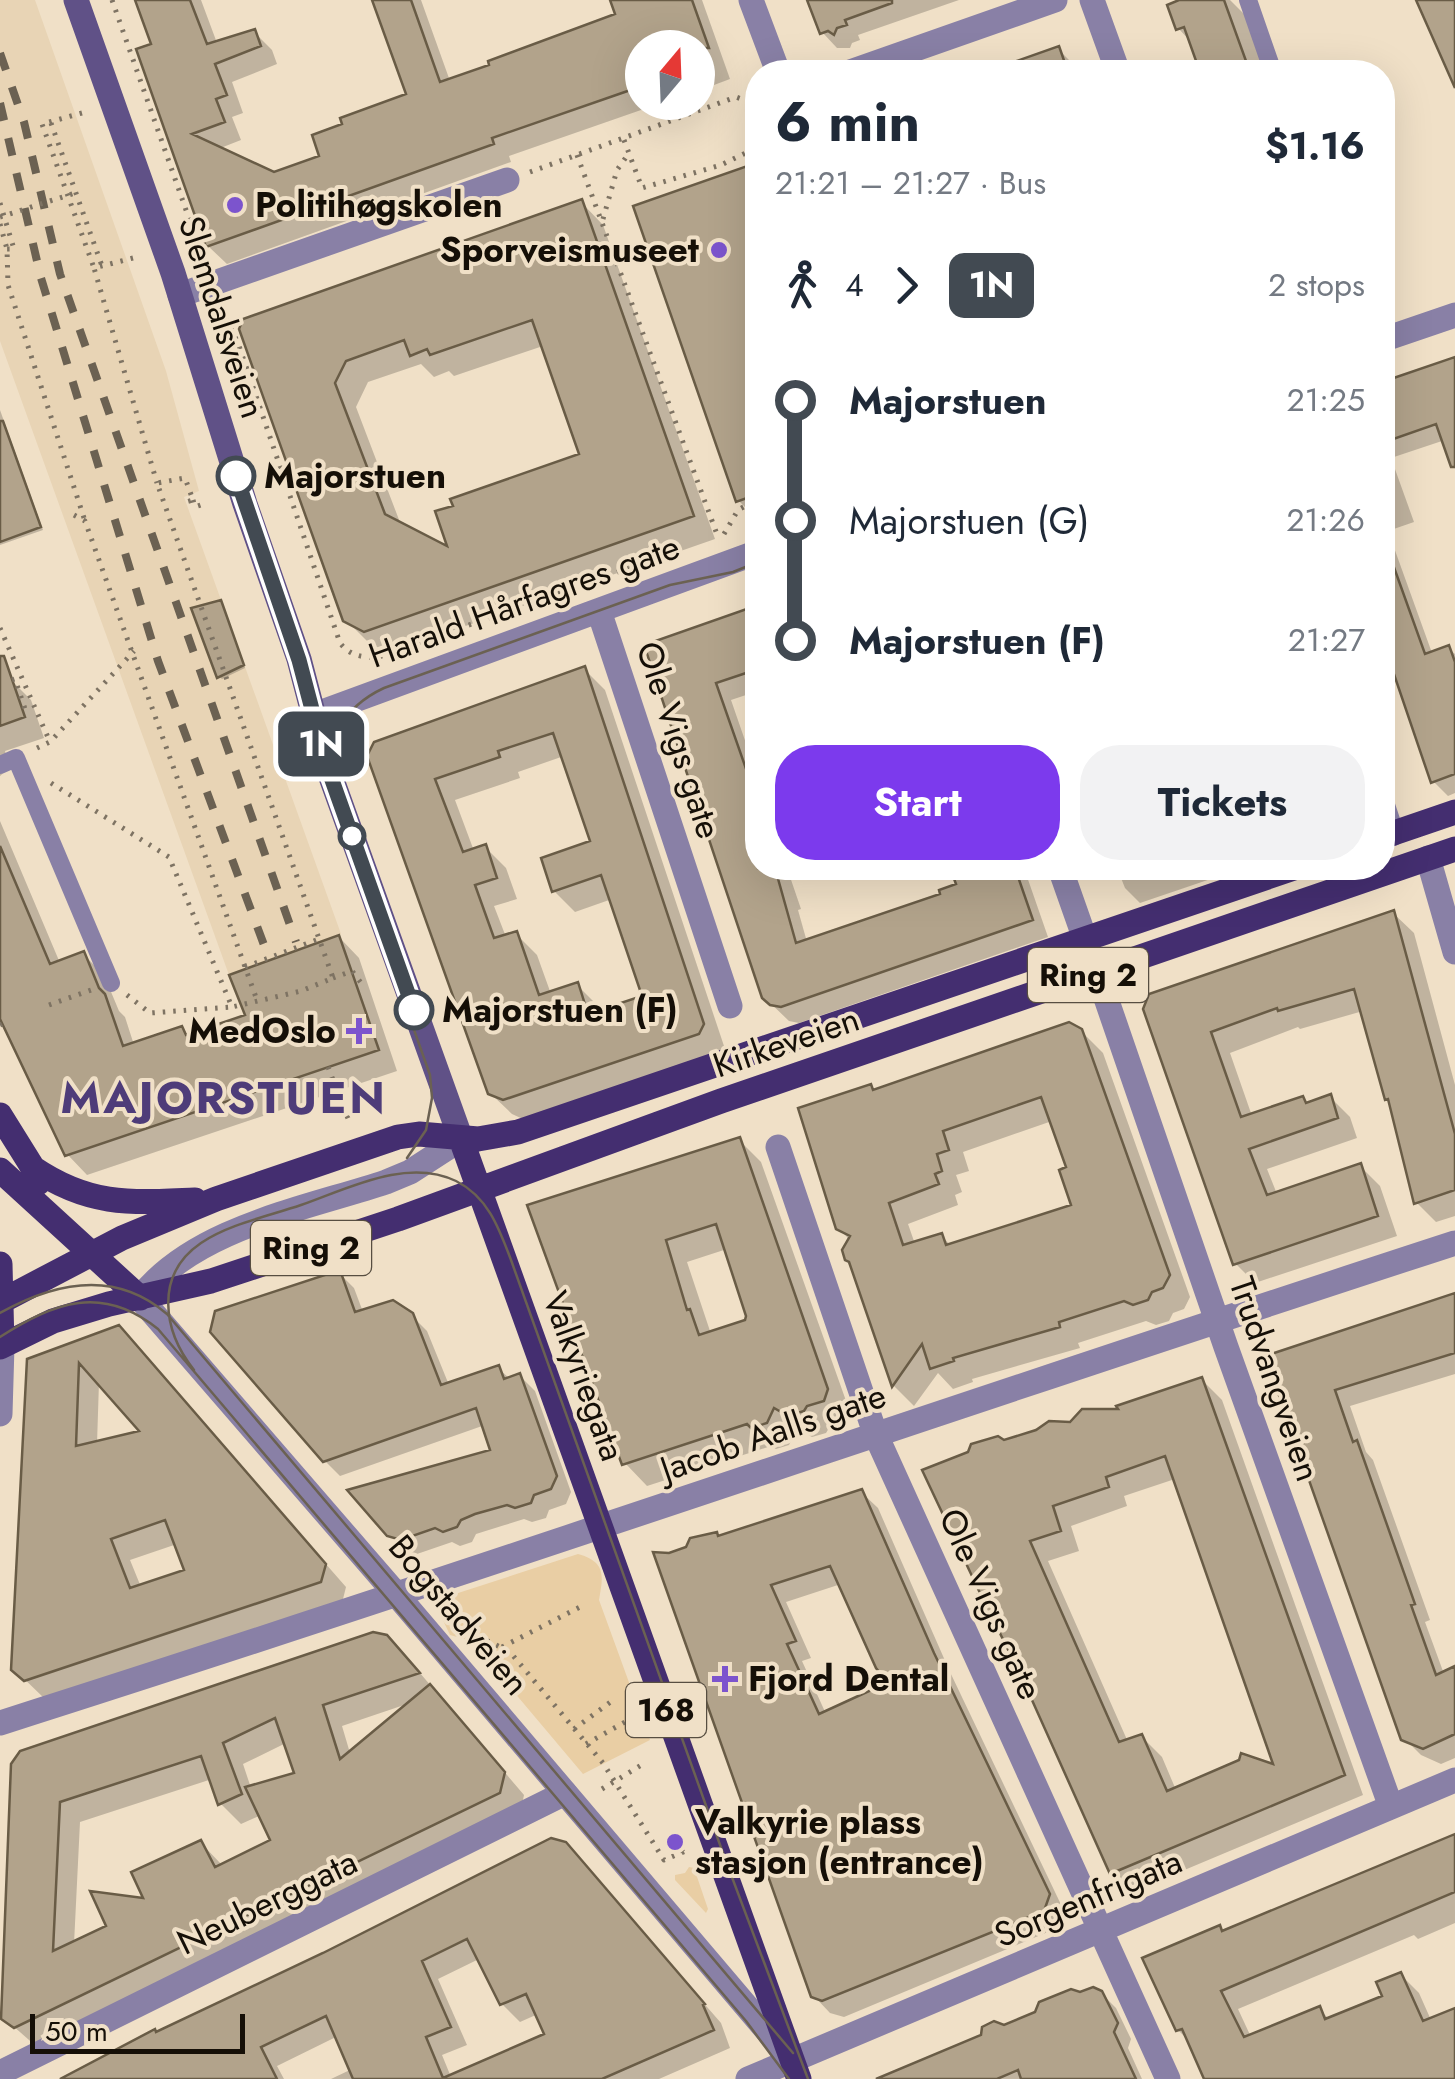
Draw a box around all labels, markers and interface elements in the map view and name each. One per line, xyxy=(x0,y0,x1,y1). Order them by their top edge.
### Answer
north arrow xyxy=(625,30,715,120)
map controls xyxy=(625,30,715,120)
text: 6 min xyxy=(775,82,920,162)
text: $1.16 xyxy=(1265,118,1365,173)
text: 21:21 – 21:27 · Bus xyxy=(775,160,1046,206)
place label: Politihøgskolen xyxy=(255,180,503,230)
marker: Politihøgskolen xyxy=(224,194,246,216)
street label: Slemdalsveien xyxy=(166,210,278,424)
place label: Sporveismuseet xyxy=(440,225,699,275)
marker: Sporveismuseet xyxy=(708,239,730,261)
icon: walk xyxy=(775,258,830,313)
icon: forward xyxy=(879,258,934,313)
text: 1N xyxy=(969,260,1014,310)
text: 4 xyxy=(845,262,864,308)
text: 2 stops xyxy=(1268,262,1365,308)
text: Majorstuen xyxy=(849,373,1047,428)
text: 21:25 xyxy=(1287,377,1365,423)
place label: Majorstuen xyxy=(264,451,446,501)
marker: Majorstuen xyxy=(217,457,255,495)
text: Majorstuen (G) xyxy=(849,493,1090,548)
text: 21:26 xyxy=(1286,497,1365,543)
street label: Harald Hårfagres gate xyxy=(362,522,686,680)
text: Majorstuen (F) xyxy=(849,613,1105,668)
text: 21:27 xyxy=(1288,617,1365,663)
street label: Ole Vigs gate xyxy=(624,635,734,845)
line badge: 1N xyxy=(276,712,366,776)
text: 1N xyxy=(298,719,344,769)
button: Start xyxy=(775,745,1060,860)
button: Tickets xyxy=(1080,745,1365,860)
unlabelled marker xyxy=(339,823,365,849)
road number: Ring 2 xyxy=(1028,948,1148,1002)
place label: Majorstuen (F) xyxy=(442,985,678,1035)
marker: Majorstuen (F) xyxy=(395,991,433,1029)
street label: Kirkeveien xyxy=(706,994,866,1090)
place label: MedOslo xyxy=(188,1006,336,1056)
marker: MedOslo xyxy=(346,1018,372,1044)
district label: MAJORSTUEN xyxy=(61,1065,387,1130)
road number: Ring 2 xyxy=(251,1221,371,1275)
street label: Trudvangveien xyxy=(1217,1270,1333,1488)
street label: Valkyriegata xyxy=(530,1284,638,1468)
street label: Jacob Aalls gate xyxy=(650,1370,892,1495)
street label: Ole Vigs gate xyxy=(927,1501,1055,1707)
street label: Bogstadveien xyxy=(377,1524,541,1706)
place label: Fjord Dental xyxy=(748,1654,949,1704)
marker: Fjord Dental xyxy=(712,1666,738,1692)
road number: 168 xyxy=(626,1683,706,1737)
place label: Valkyrie plass stasjon (entrance) xyxy=(694,1797,984,1887)
marker: Valkyrie plass stasjon (entrance) xyxy=(664,1831,686,1853)
street label: Sorgenfrigata xyxy=(987,1836,1189,1960)
street label: Neuberggata xyxy=(168,1837,366,1967)
scale bar xyxy=(30,2009,245,2054)
text: 50 m xyxy=(45,2011,108,2052)

